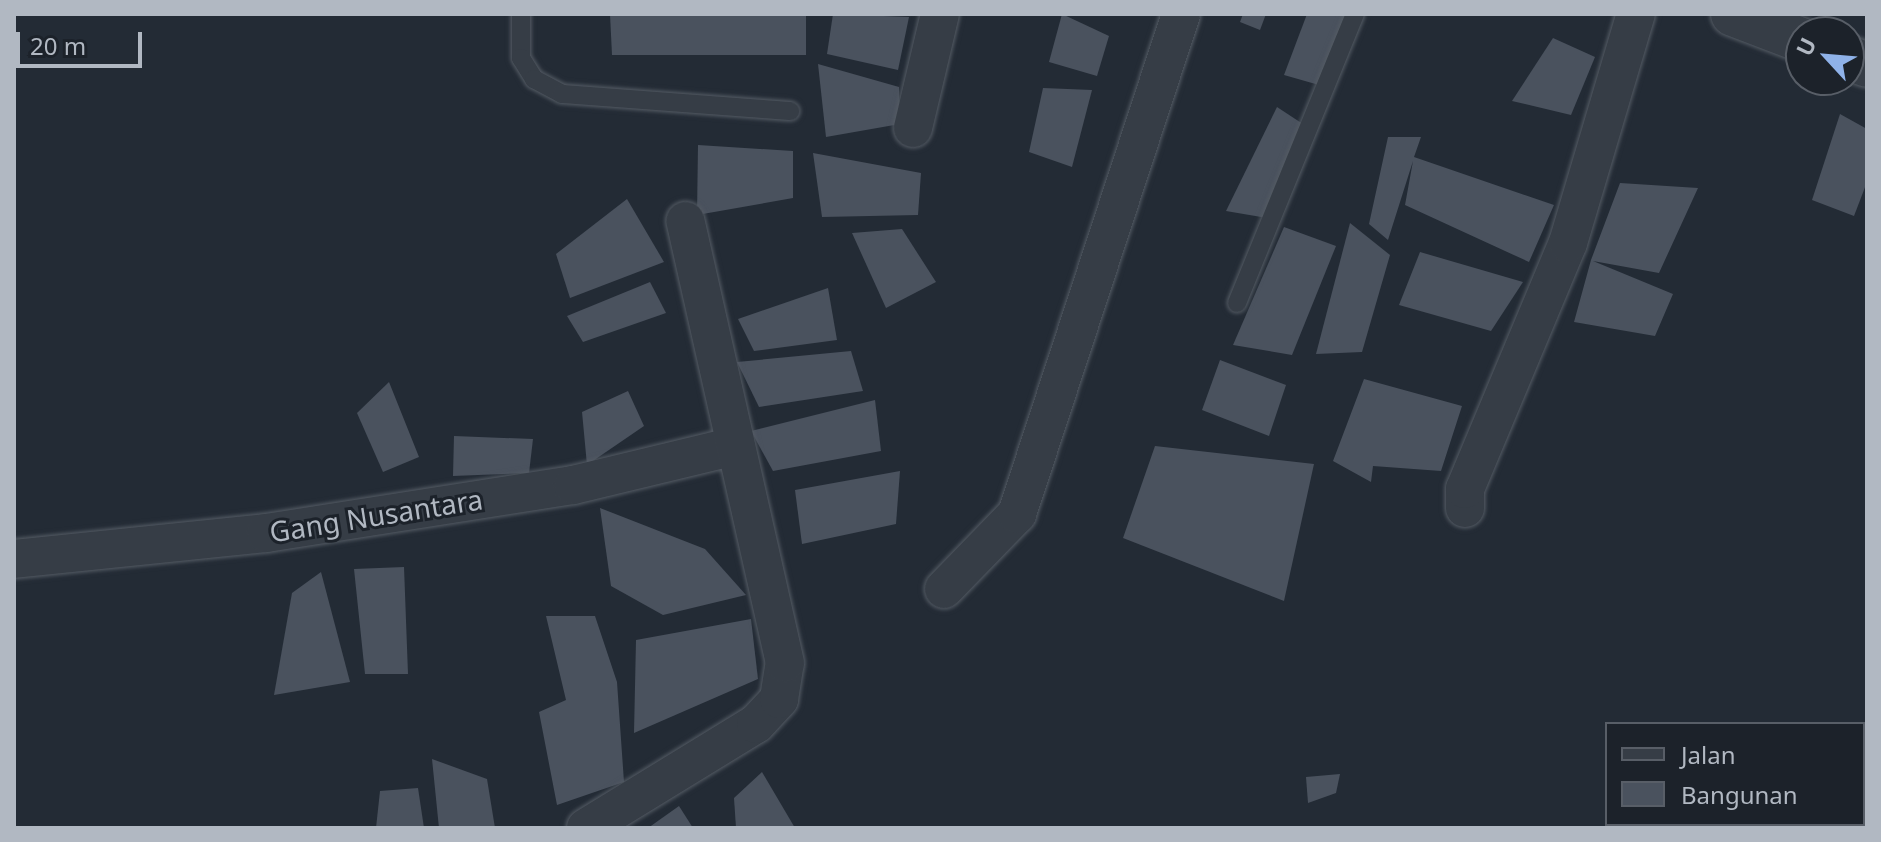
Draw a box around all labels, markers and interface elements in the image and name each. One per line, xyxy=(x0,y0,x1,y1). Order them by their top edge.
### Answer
scale bar xyxy=(20,16,146,66)
north arrow xyxy=(1785,16,1865,96)
text: 20 m xyxy=(30,29,86,62)
text: U xyxy=(1788,32,1822,60)
street label: Gang Nusantara xyxy=(267,482,485,548)
legend xyxy=(1605,722,1865,826)
text: Jalan xyxy=(1681,738,1736,771)
text: Bangunan xyxy=(1681,778,1798,811)

